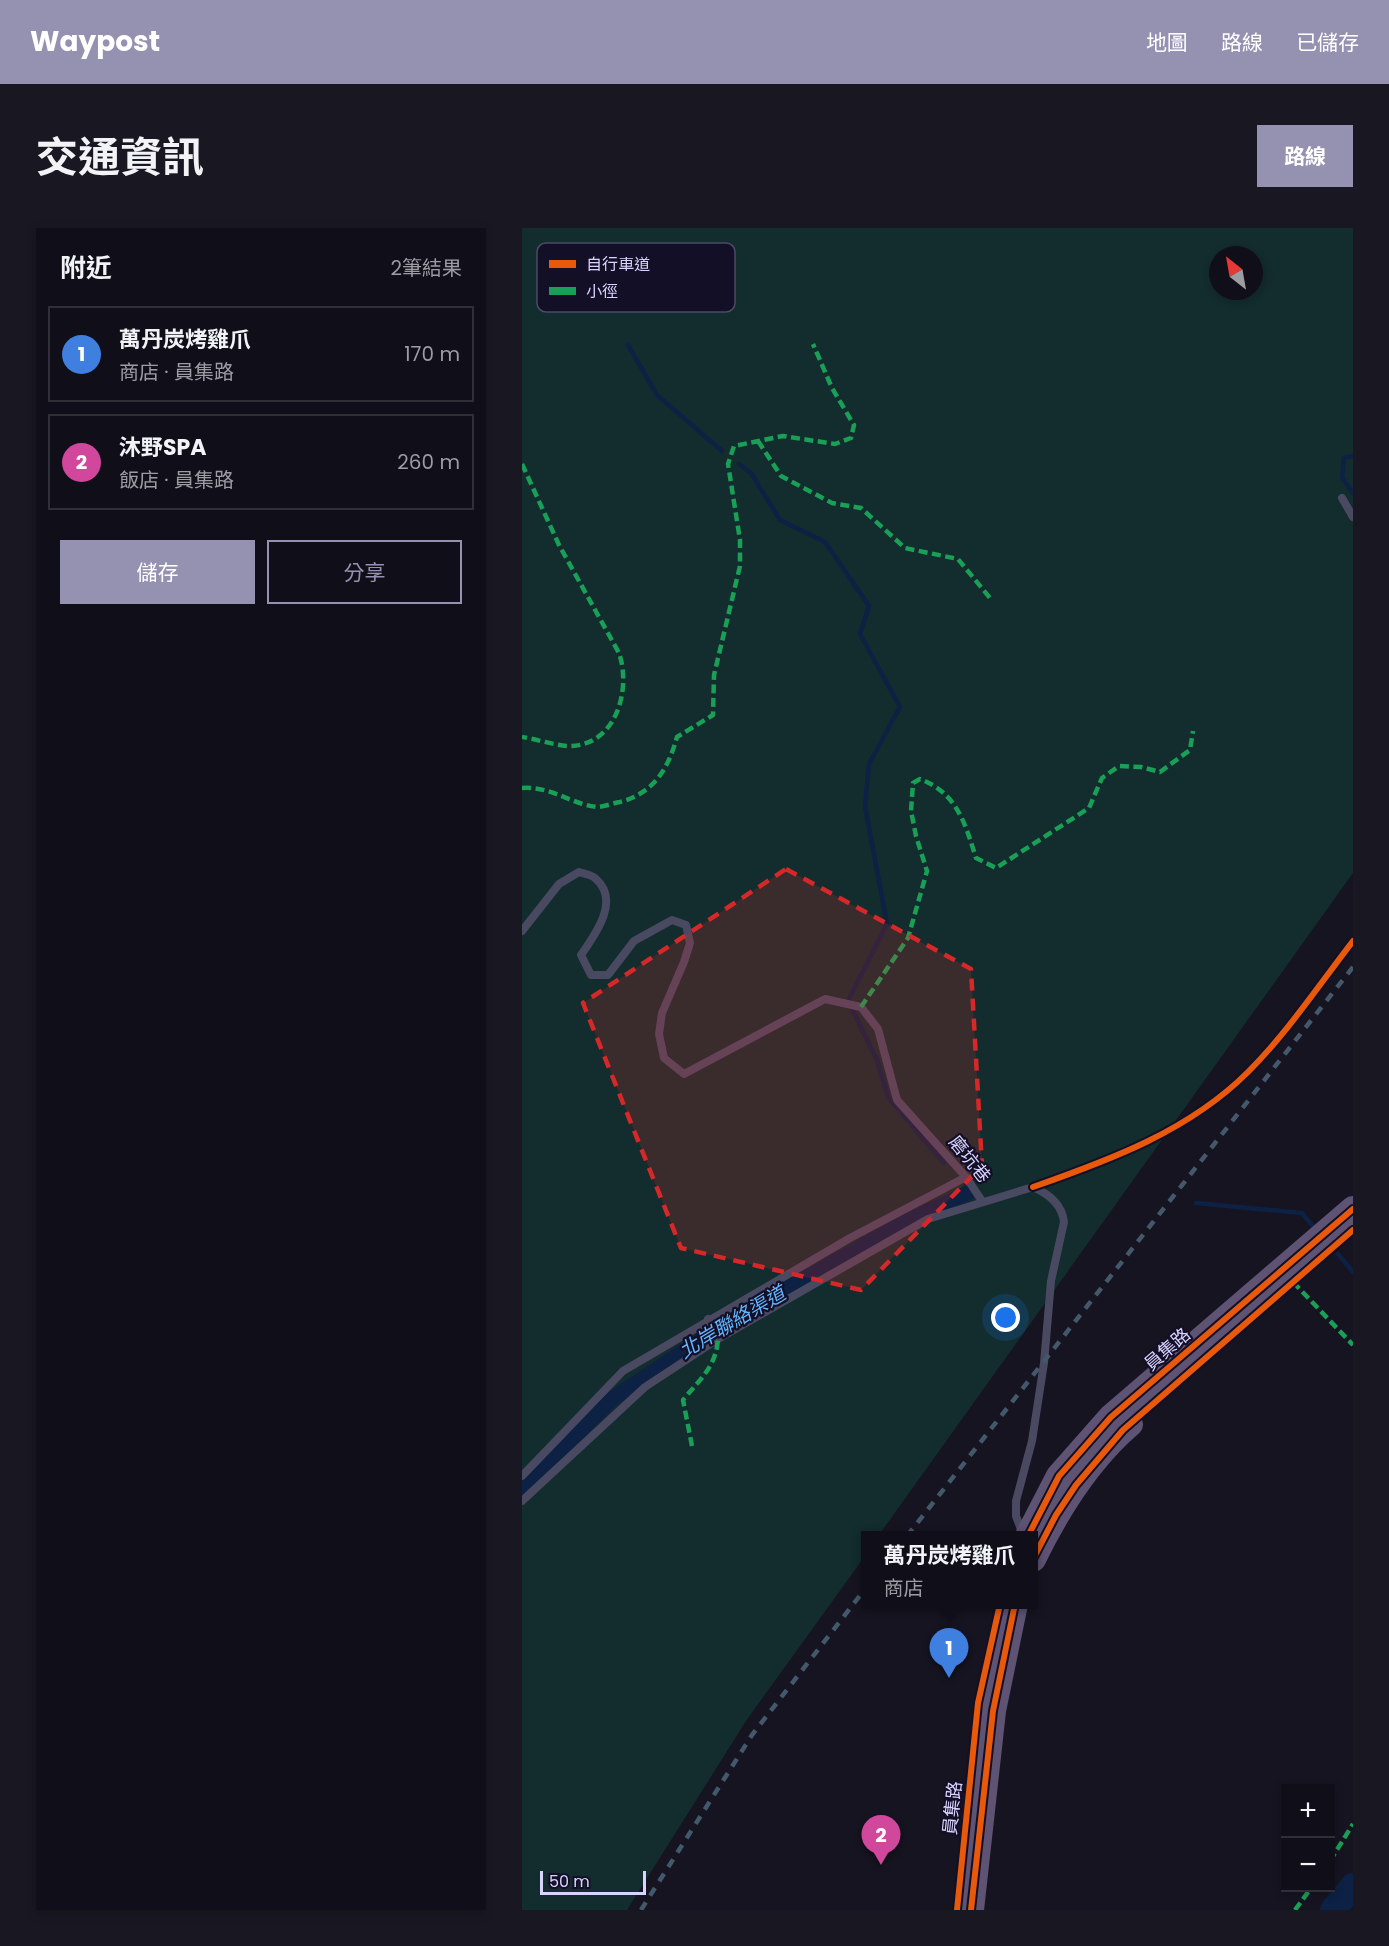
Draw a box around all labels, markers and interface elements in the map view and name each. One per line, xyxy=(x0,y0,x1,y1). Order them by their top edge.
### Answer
text: Waypost xyxy=(30,22,160,61)
text: 地圖 xyxy=(1146,28,1188,57)
text: 路線 xyxy=(1221,28,1263,57)
text: 已儲存 xyxy=(1296,28,1359,57)
button: 路線 xyxy=(1257,125,1353,187)
text: 交通資訊 xyxy=(36,128,204,187)
legend xyxy=(537,243,735,312)
north arrow xyxy=(1209,246,1263,300)
text: 附近 xyxy=(60,250,112,286)
text: 自行車道 xyxy=(586,253,650,276)
text: 2筆結果 xyxy=(391,254,462,282)
text: 小徑 xyxy=(586,280,618,303)
text: 萬丹炭烤雞爪 xyxy=(119,324,251,355)
text: 1 xyxy=(78,340,85,368)
text: 170 m xyxy=(404,340,460,368)
text: 商店 · 員集路 xyxy=(119,358,234,386)
text: 沐野SPA xyxy=(119,432,206,463)
text: 2 xyxy=(76,448,87,476)
text: 260 m xyxy=(397,448,460,476)
text: 飯店 · 員集路 xyxy=(119,466,234,494)
button: 儲存 xyxy=(60,540,255,604)
button: 分享 xyxy=(267,540,462,604)
street label: 磨坑巷 xyxy=(943,1130,997,1188)
water label: 北岸聯絡渠道 xyxy=(673,1278,793,1365)
your location xyxy=(991,1303,1020,1332)
street label: 員集路 xyxy=(1138,1322,1196,1376)
popup xyxy=(861,1531,1038,1609)
text: 萬丹炭烤雞爪 xyxy=(883,1540,1016,1571)
text: 商店 xyxy=(883,1574,923,1602)
pin: 1 xyxy=(930,1628,968,1678)
street label: 員集路 xyxy=(937,1780,967,1836)
map controls xyxy=(1281,1784,1335,1892)
button: + xyxy=(1281,1784,1335,1838)
pin: 2 xyxy=(862,1816,900,1865)
button: − xyxy=(1281,1838,1335,1892)
scale bar xyxy=(540,1868,646,1896)
text: 50 m xyxy=(549,1870,590,1893)

